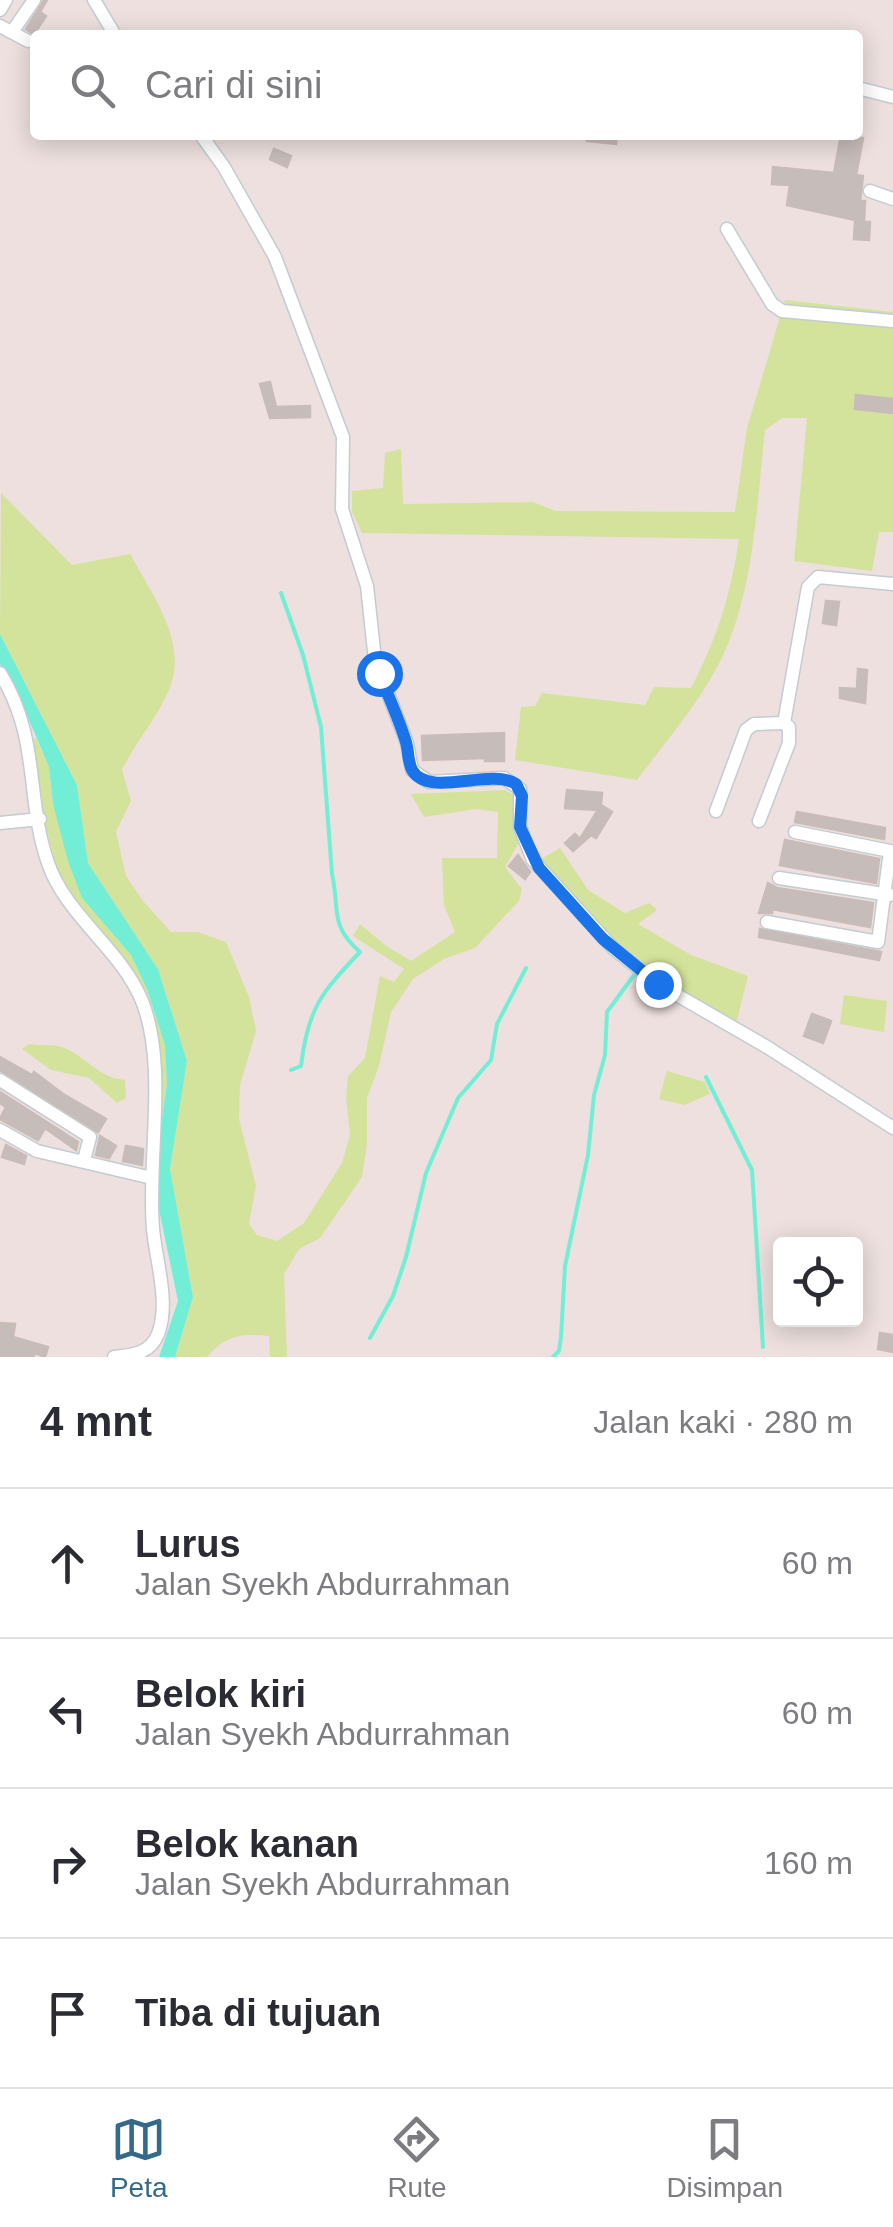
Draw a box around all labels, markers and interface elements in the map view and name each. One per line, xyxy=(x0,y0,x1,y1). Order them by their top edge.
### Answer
search box xyxy=(30,30,863,140)
icon: search xyxy=(65,58,120,113)
text: Cari di sini xyxy=(145,64,322,106)
route start xyxy=(357,651,403,697)
route end xyxy=(636,962,682,1008)
map controls xyxy=(773,1237,863,1327)
button: locate xyxy=(773,1237,863,1327)
text: 4 mnt xyxy=(40,1398,152,1445)
text: Jalan kaki · 280 m xyxy=(593,1404,853,1440)
text: Lurus xyxy=(135,1523,241,1565)
icon: ahead xyxy=(40,1536,95,1591)
text: 60 m xyxy=(782,1545,853,1581)
text: Jalan Syekh Abdurrahman xyxy=(135,1566,510,1602)
text: Belok kiri xyxy=(135,1673,306,1715)
icon: left xyxy=(40,1686,95,1741)
text: 60 m xyxy=(782,1695,853,1731)
text: Jalan Syekh Abdurrahman xyxy=(135,1716,510,1752)
text: Belok kanan xyxy=(135,1823,359,1865)
icon: right xyxy=(40,1836,95,1891)
text: 160 m xyxy=(764,1845,853,1881)
text: Jalan Syekh Abdurrahman xyxy=(135,1866,510,1902)
icon: arrive xyxy=(40,1986,95,2041)
text: Tiba di tujuan xyxy=(135,1992,381,2034)
tab: Peta xyxy=(110,2112,168,2204)
tab: Rute xyxy=(387,2112,447,2204)
tab: Disimpan xyxy=(666,2112,783,2204)

